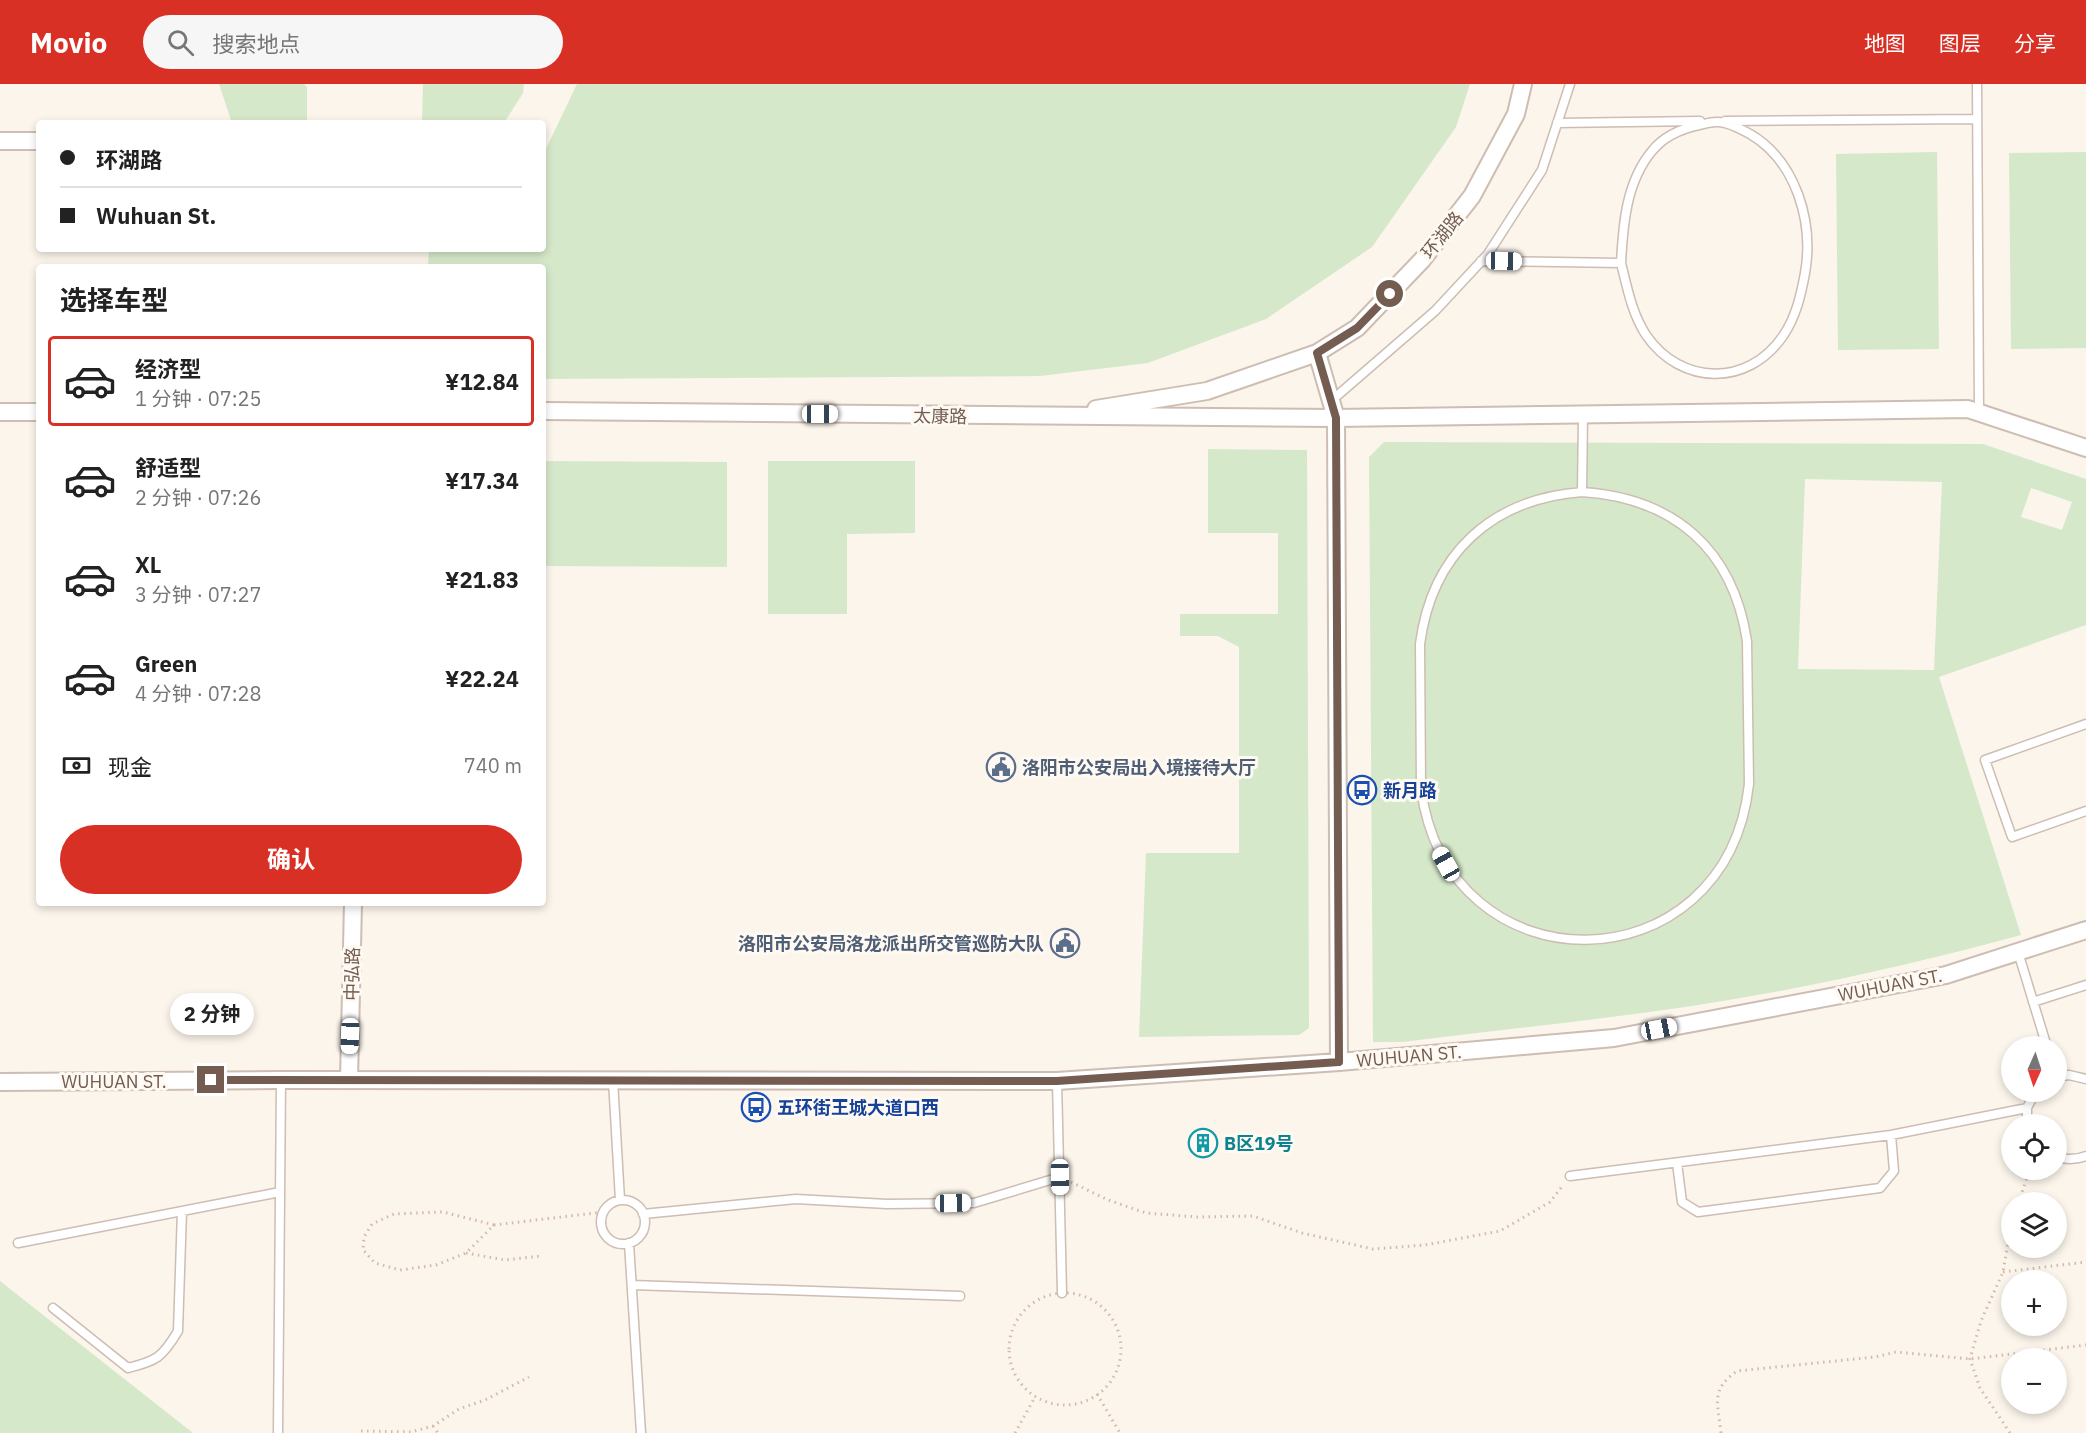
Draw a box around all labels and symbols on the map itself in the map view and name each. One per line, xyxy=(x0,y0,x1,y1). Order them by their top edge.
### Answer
street label: 环湖路 xyxy=(1416,207,1468,263)
car xyxy=(1486,252,1522,270)
route start xyxy=(1376,280,1403,307)
street label: 太康路 xyxy=(913,404,967,428)
car xyxy=(802,405,838,423)
public building icon: 洛阳市公安局出入境接待大厅 xyxy=(985,751,1017,783)
place label: 洛阳市公安局出入境接待大厅 xyxy=(1022,756,1256,779)
bus stop icon: 新月路 xyxy=(1346,774,1378,806)
place label: 新月路 xyxy=(1383,779,1437,802)
car xyxy=(1429,844,1463,884)
public building icon: 洛阳市公安局洛龙派出所交管巡防大队 xyxy=(1049,927,1081,959)
place label: 洛阳市公安局洛龙派出所交管巡防大队 xyxy=(738,932,1044,955)
street label: 中弘路 xyxy=(340,947,364,1001)
street label: WUHUAN ST. xyxy=(1836,964,1944,1006)
callout: 2 分钟 xyxy=(169,993,253,1035)
car xyxy=(1640,1017,1678,1041)
car xyxy=(340,1018,360,1054)
north arrow xyxy=(2001,1036,2067,1102)
street label: WUHUAN ST. xyxy=(1355,1040,1463,1072)
route end xyxy=(197,1066,224,1093)
street label: WUHUAN ST. xyxy=(61,1070,167,1093)
bus stop icon: 五环街王城大道口西 xyxy=(740,1091,772,1123)
place label: 五环街王城大道口西 xyxy=(777,1096,939,1119)
building icon: B区19号 xyxy=(1187,1127,1219,1159)
place label: B区19号 xyxy=(1224,1132,1294,1155)
car xyxy=(1051,1159,1069,1195)
car xyxy=(935,1194,971,1212)

